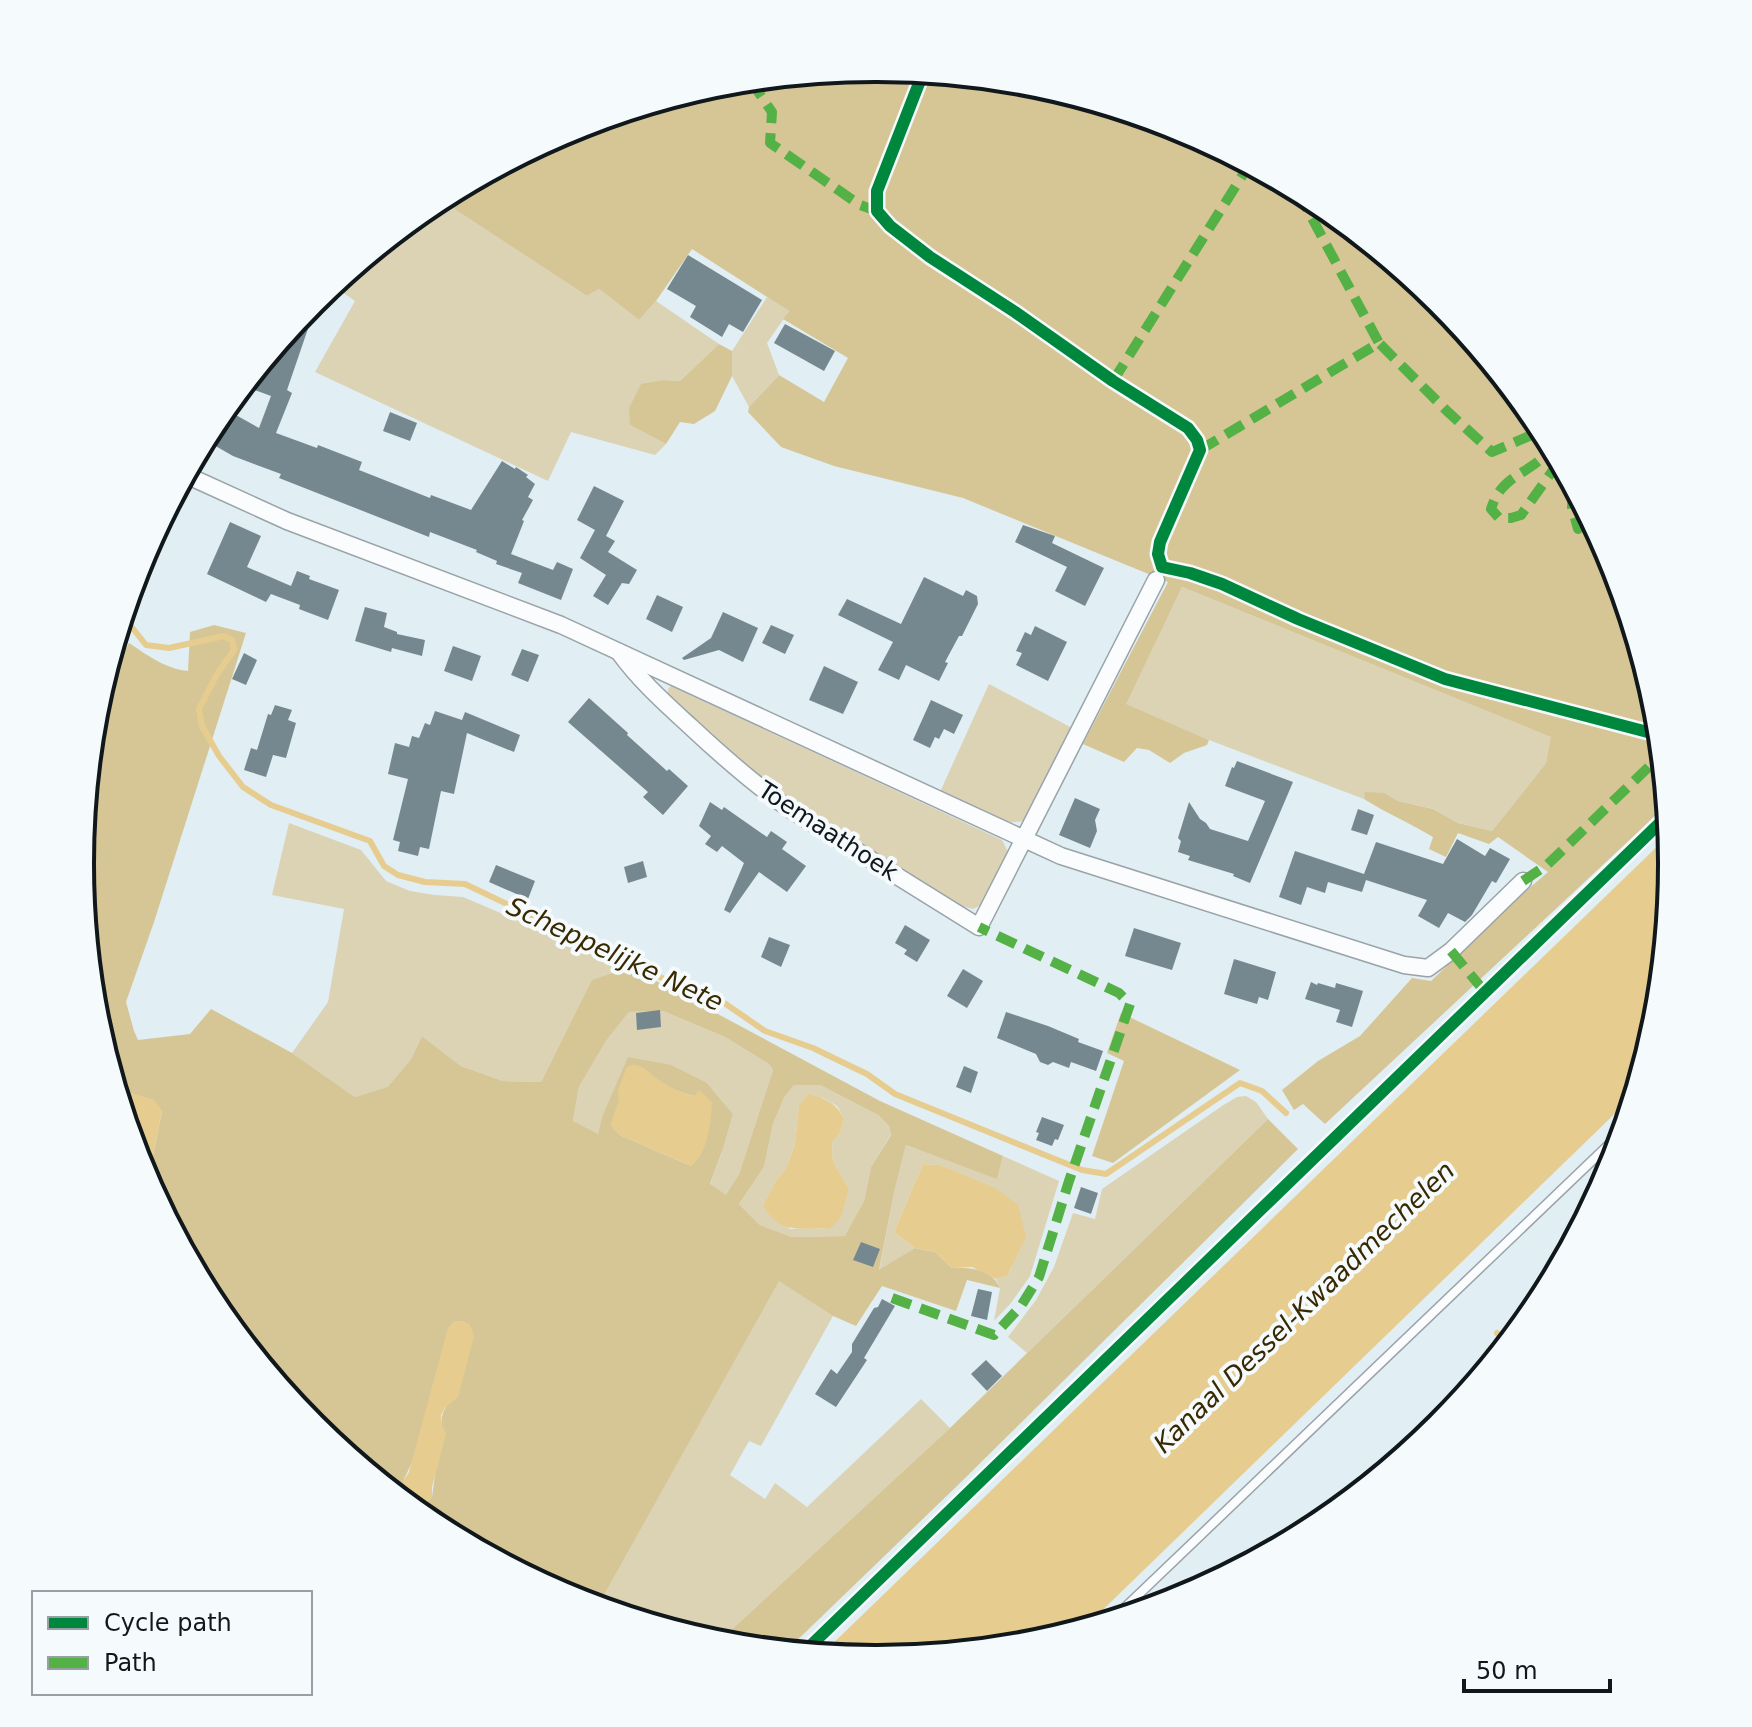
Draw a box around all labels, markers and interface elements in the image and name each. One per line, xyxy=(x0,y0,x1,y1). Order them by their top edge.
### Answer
street label: Toemaathoek xyxy=(752,775,903,887)
water label: Scheppelijke Nete xyxy=(502,891,728,1017)
water label: Kanaal Dessel-Kwaadmechelen xyxy=(1148,1155,1460,1459)
legend xyxy=(32,1591,312,1695)
text: Cycle path xyxy=(104,1609,232,1637)
scale bar xyxy=(1464,1643,1610,1693)
text: Path xyxy=(104,1649,157,1677)
text: 50 m xyxy=(1476,1657,1538,1685)

